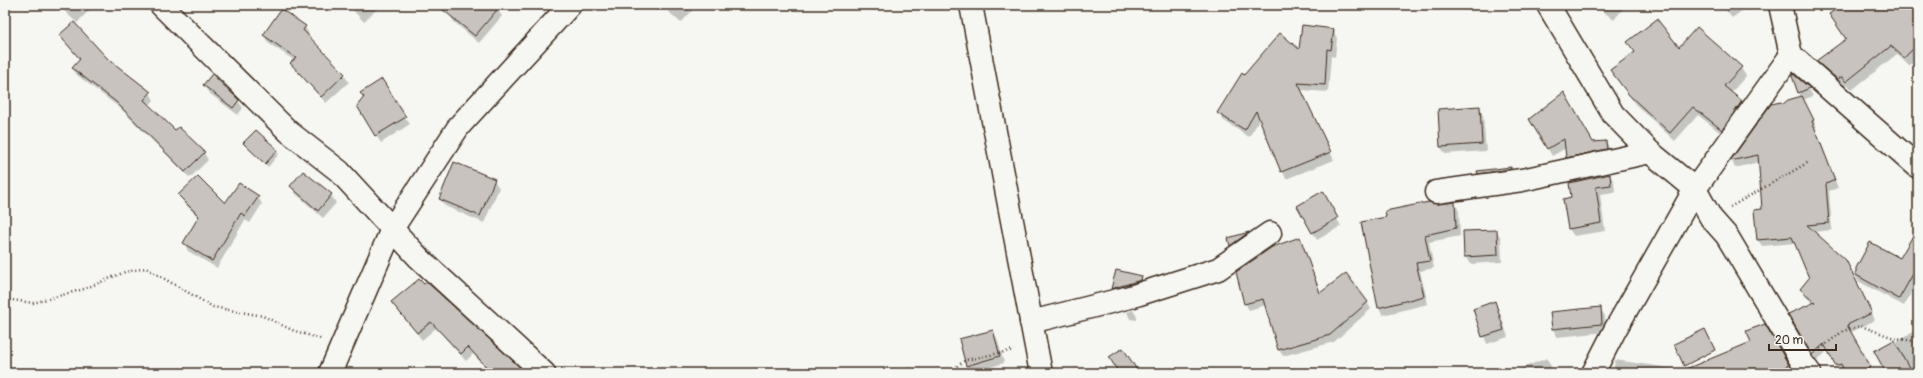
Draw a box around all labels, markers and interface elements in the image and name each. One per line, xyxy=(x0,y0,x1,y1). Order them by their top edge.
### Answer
scale bar xyxy=(1769,326,1836,352)
text: 20 m xyxy=(1775,333,1804,348)

